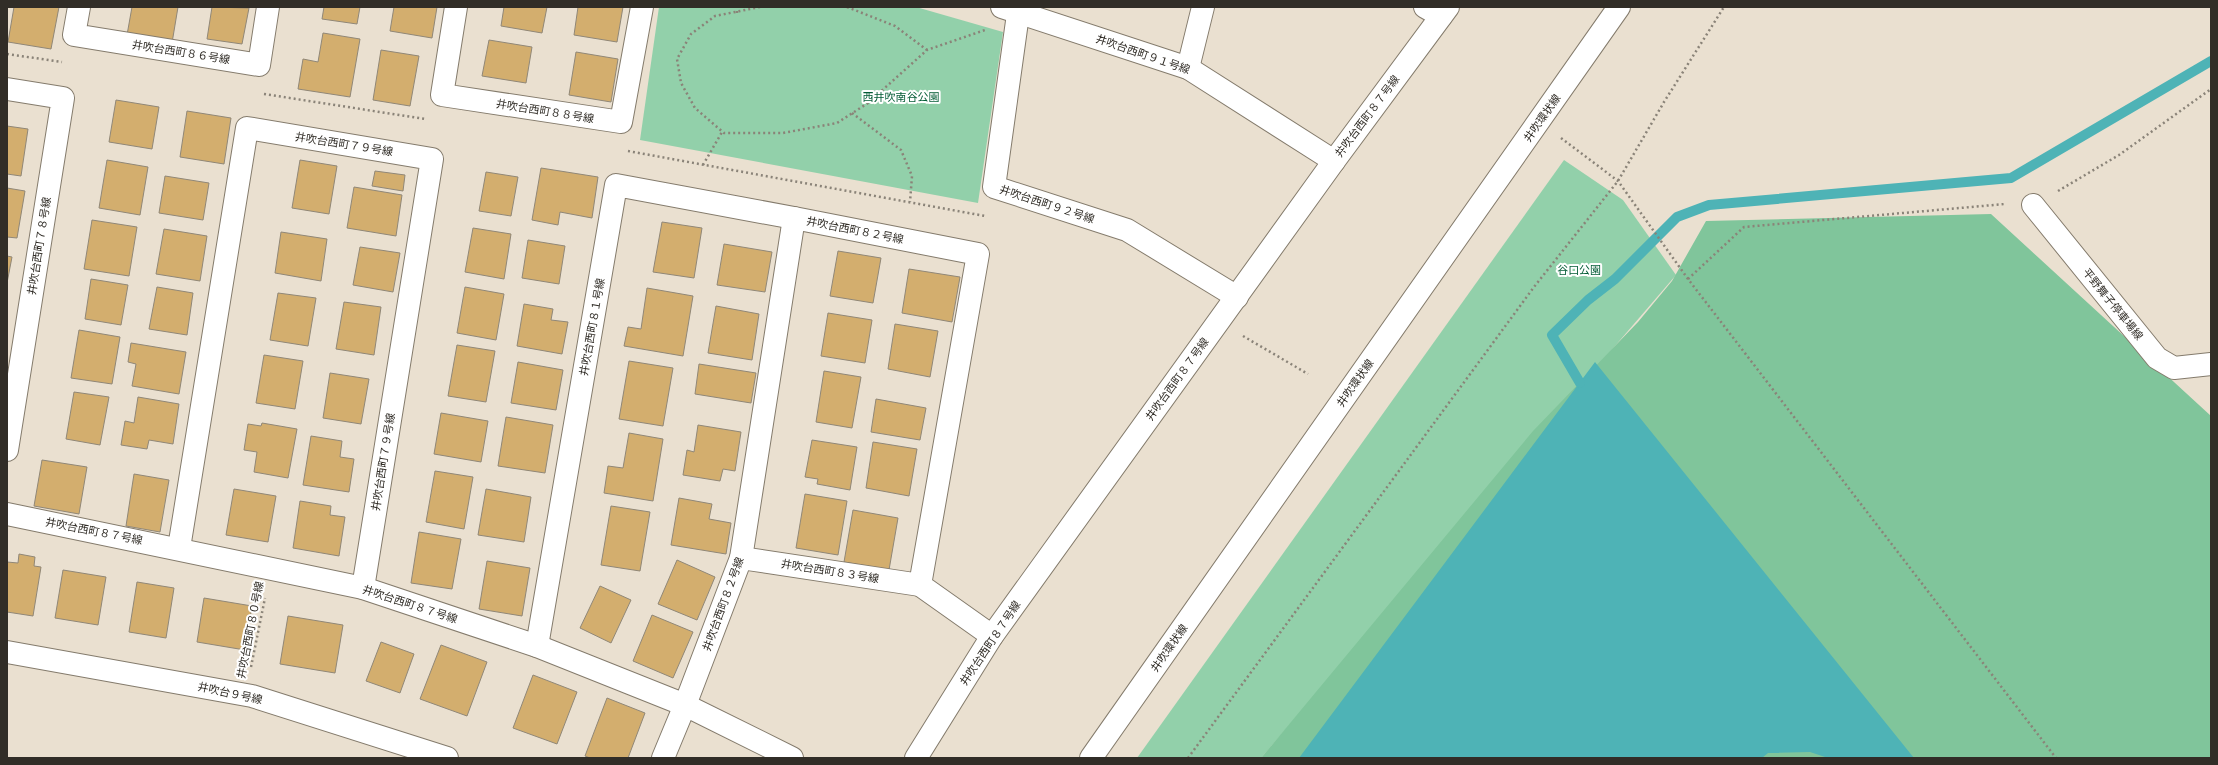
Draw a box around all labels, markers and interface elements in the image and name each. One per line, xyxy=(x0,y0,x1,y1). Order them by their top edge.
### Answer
street label: 井吹台西町９１号線 xyxy=(1094,32,1192,76)
street label: 井吹台西町８６号線 xyxy=(131,38,231,66)
street label: 井吹台西町８７号線 xyxy=(1332,73,1402,159)
park label: 西井吹南谷公園 xyxy=(863,91,940,103)
street label: 井吹環状線 xyxy=(1521,92,1563,144)
street label: 井吹台西町８８号線 xyxy=(495,97,595,125)
street label: 井吹台西町７９号線 xyxy=(294,130,394,158)
street label: 井吹台西町９２号線 xyxy=(998,183,1096,225)
street label: 井吹台西町７８号線 xyxy=(25,196,53,296)
street label: 井吹台西町８２号線 xyxy=(805,215,905,245)
park label: 谷口公園 xyxy=(1557,264,1601,276)
street label: 平野舞子停車場線 xyxy=(2081,266,2145,342)
street label: 井吹台西町８１号線 xyxy=(577,277,607,377)
street label: 井吹台西町８７号線 xyxy=(1143,335,1211,423)
street label: 井吹環状線 xyxy=(1334,357,1376,409)
street label: 井吹台西町７９号線 xyxy=(369,412,397,512)
street label: 井吹台西町８７号線 xyxy=(44,516,144,546)
street label: 井吹台西町８２号線 xyxy=(700,555,746,653)
street label: 井吹台西町８３号線 xyxy=(780,557,880,585)
street label: 井吹台西町８０号線 xyxy=(235,580,265,680)
street label: 井吹台西町８７号線 xyxy=(361,583,459,625)
street label: 井吹台西町８７号線 xyxy=(957,599,1023,687)
street label: 井吹環状線 xyxy=(1148,622,1190,674)
street label: 井吹台９号線 xyxy=(196,680,264,706)

